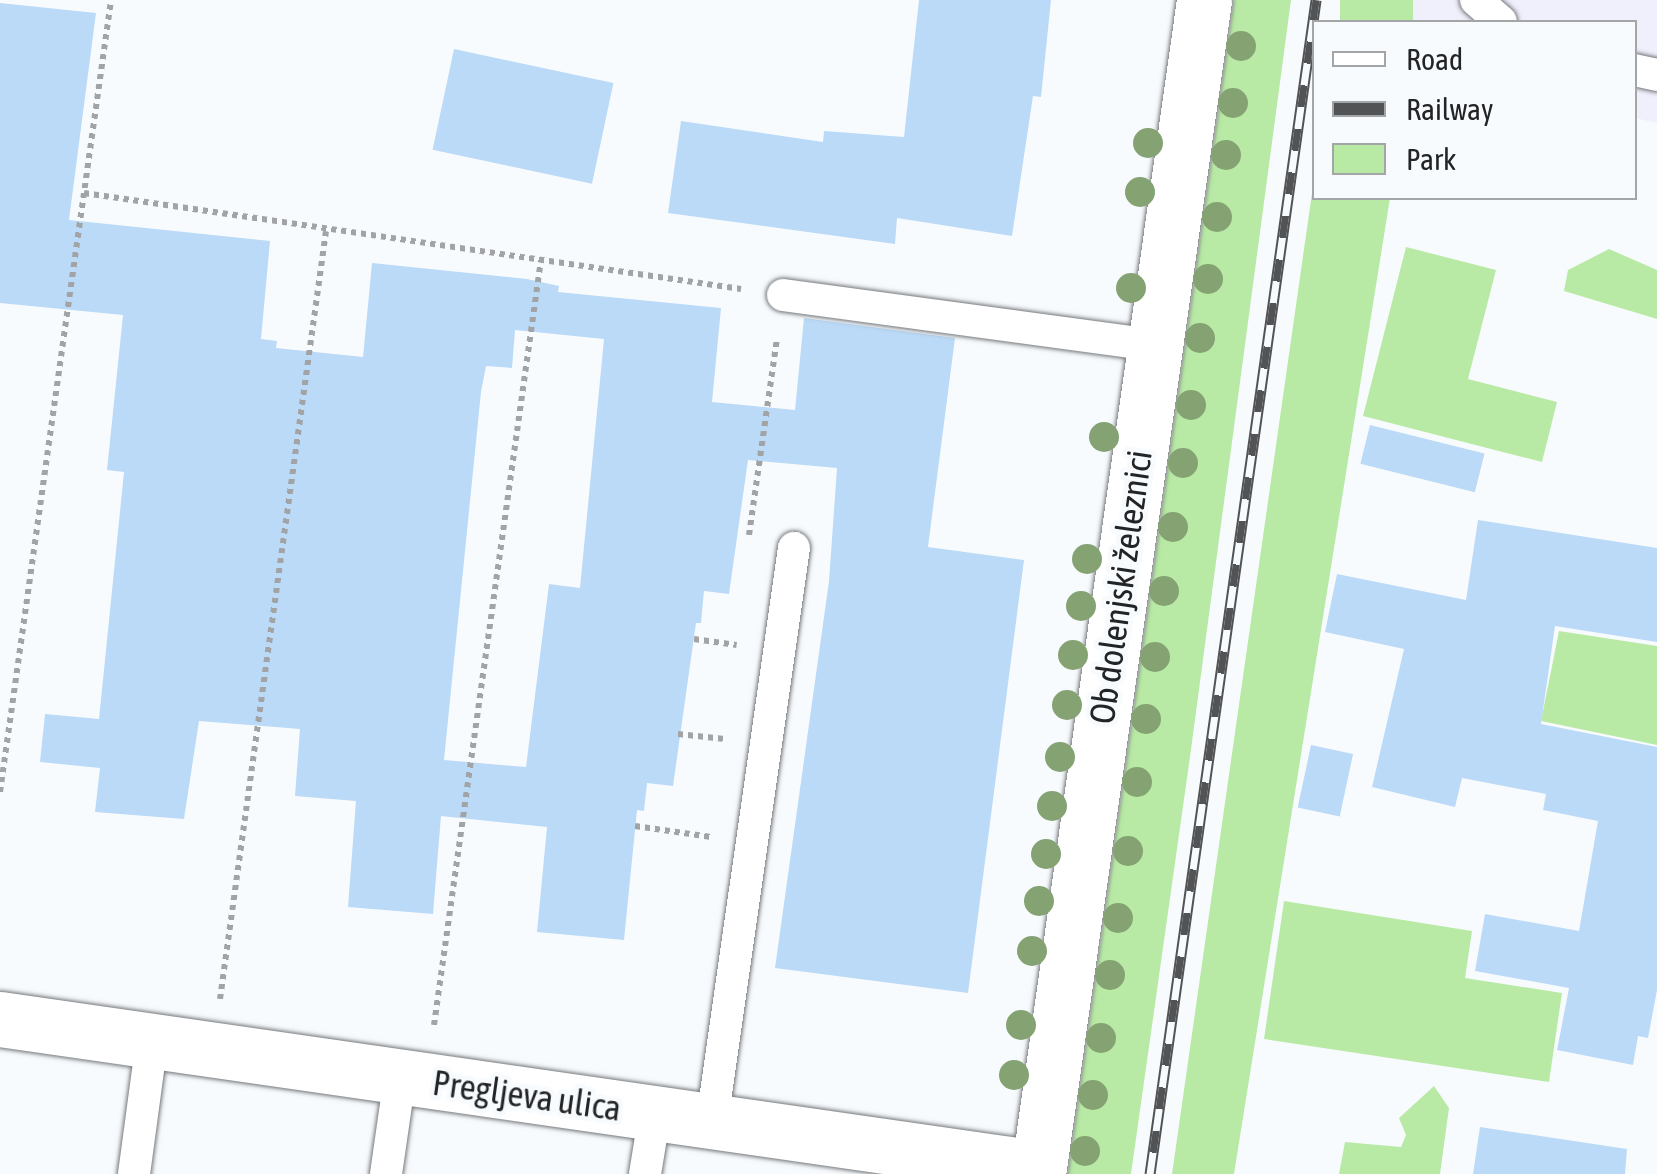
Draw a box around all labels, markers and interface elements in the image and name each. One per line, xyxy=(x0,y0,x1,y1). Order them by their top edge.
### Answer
legend xyxy=(1312,20,1637,200)
text: Road xyxy=(1406,42,1463,76)
text: Railway xyxy=(1406,92,1493,126)
text: Park xyxy=(1406,142,1456,176)
street label: Ob dolenjski železnici xyxy=(1080,448,1160,726)
street label: Pregljeva ulica xyxy=(430,1061,624,1129)

